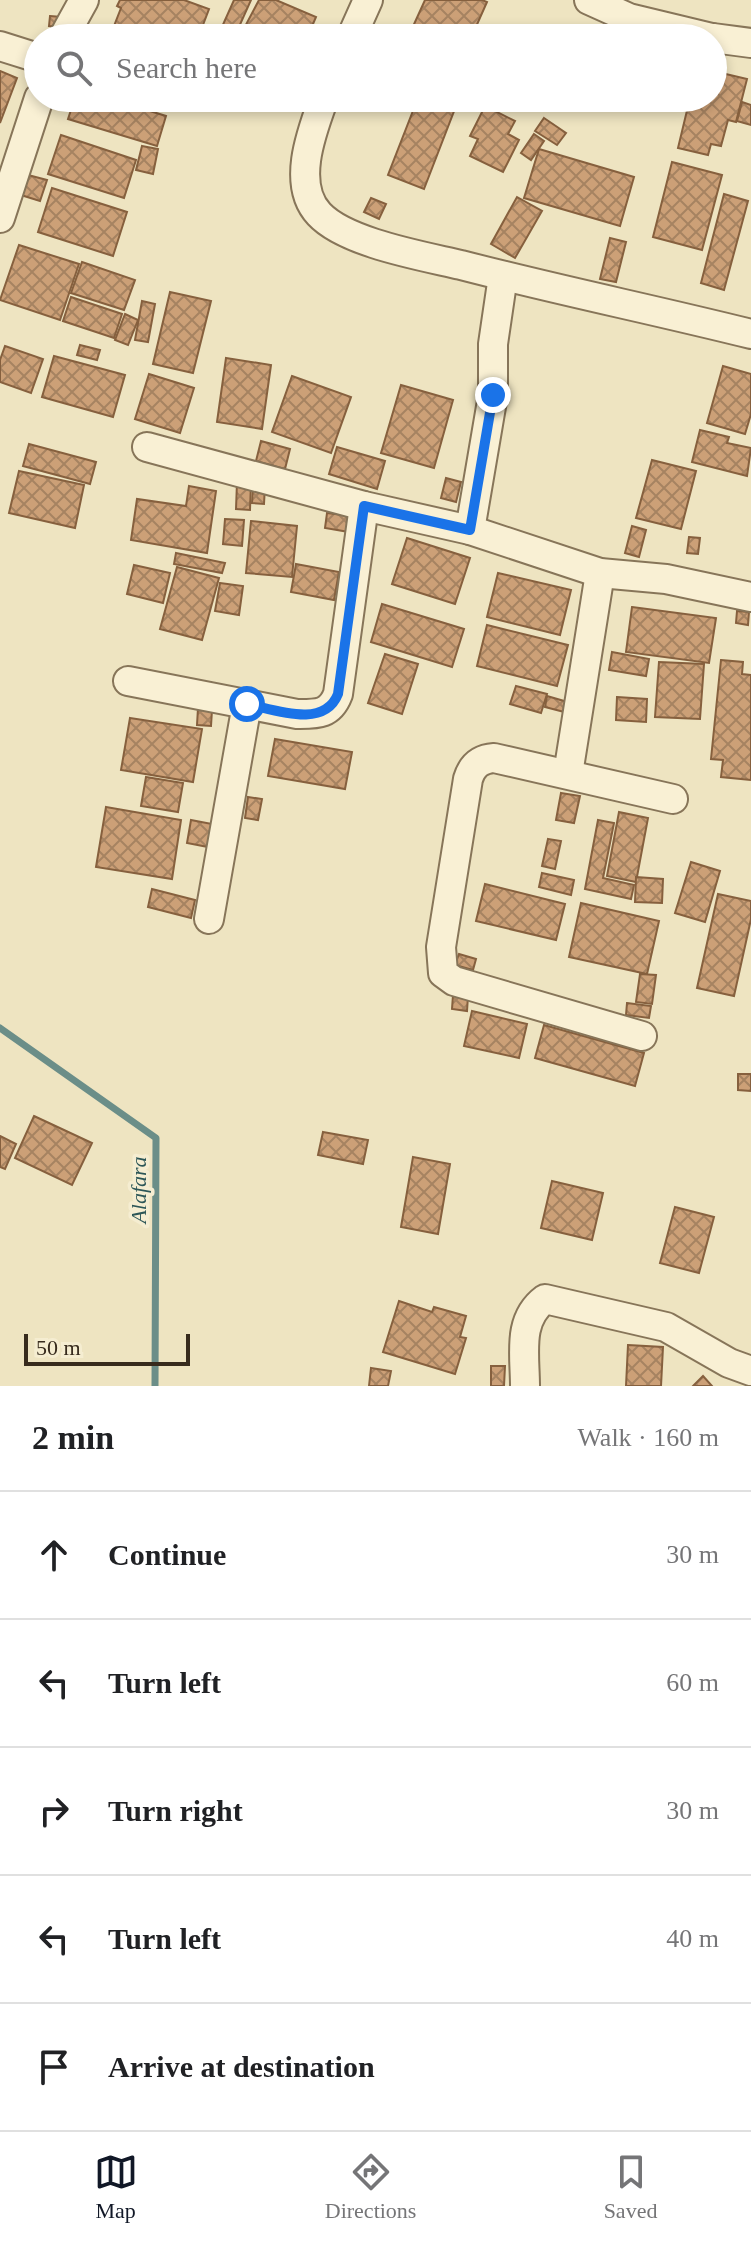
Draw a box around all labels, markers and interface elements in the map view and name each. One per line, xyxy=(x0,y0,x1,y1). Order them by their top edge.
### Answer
search box xyxy=(24,24,727,112)
icon: search xyxy=(52,46,96,90)
text: Search here xyxy=(116,51,257,84)
route end xyxy=(475,377,511,413)
route start xyxy=(229,686,265,722)
water label: Alafara xyxy=(126,1156,151,1226)
scale bar xyxy=(24,1330,190,1366)
text: 50 m xyxy=(36,1335,81,1360)
text: 2 min xyxy=(32,1419,114,1456)
text: Walk · 160 m xyxy=(577,1423,719,1452)
icon: ahead xyxy=(32,1533,76,1577)
text: Continue xyxy=(108,1538,226,1571)
text: 30 m xyxy=(666,1540,719,1569)
icon: left xyxy=(32,1661,76,1705)
text: Turn left xyxy=(108,1666,221,1699)
text: 60 m xyxy=(666,1668,719,1697)
icon: right xyxy=(32,1789,76,1833)
text: Turn right xyxy=(108,1794,243,1827)
text: 30 m xyxy=(666,1796,719,1825)
icon: left xyxy=(32,1917,76,1961)
text: Turn left xyxy=(108,1922,221,1955)
text: 40 m xyxy=(666,1924,719,1953)
icon: arrive xyxy=(32,2045,76,2089)
text: Arrive at destination xyxy=(108,2050,375,2083)
tab: Map xyxy=(94,2150,138,2224)
tab: Directions xyxy=(325,2150,416,2224)
tab: Saved xyxy=(604,2150,657,2224)

